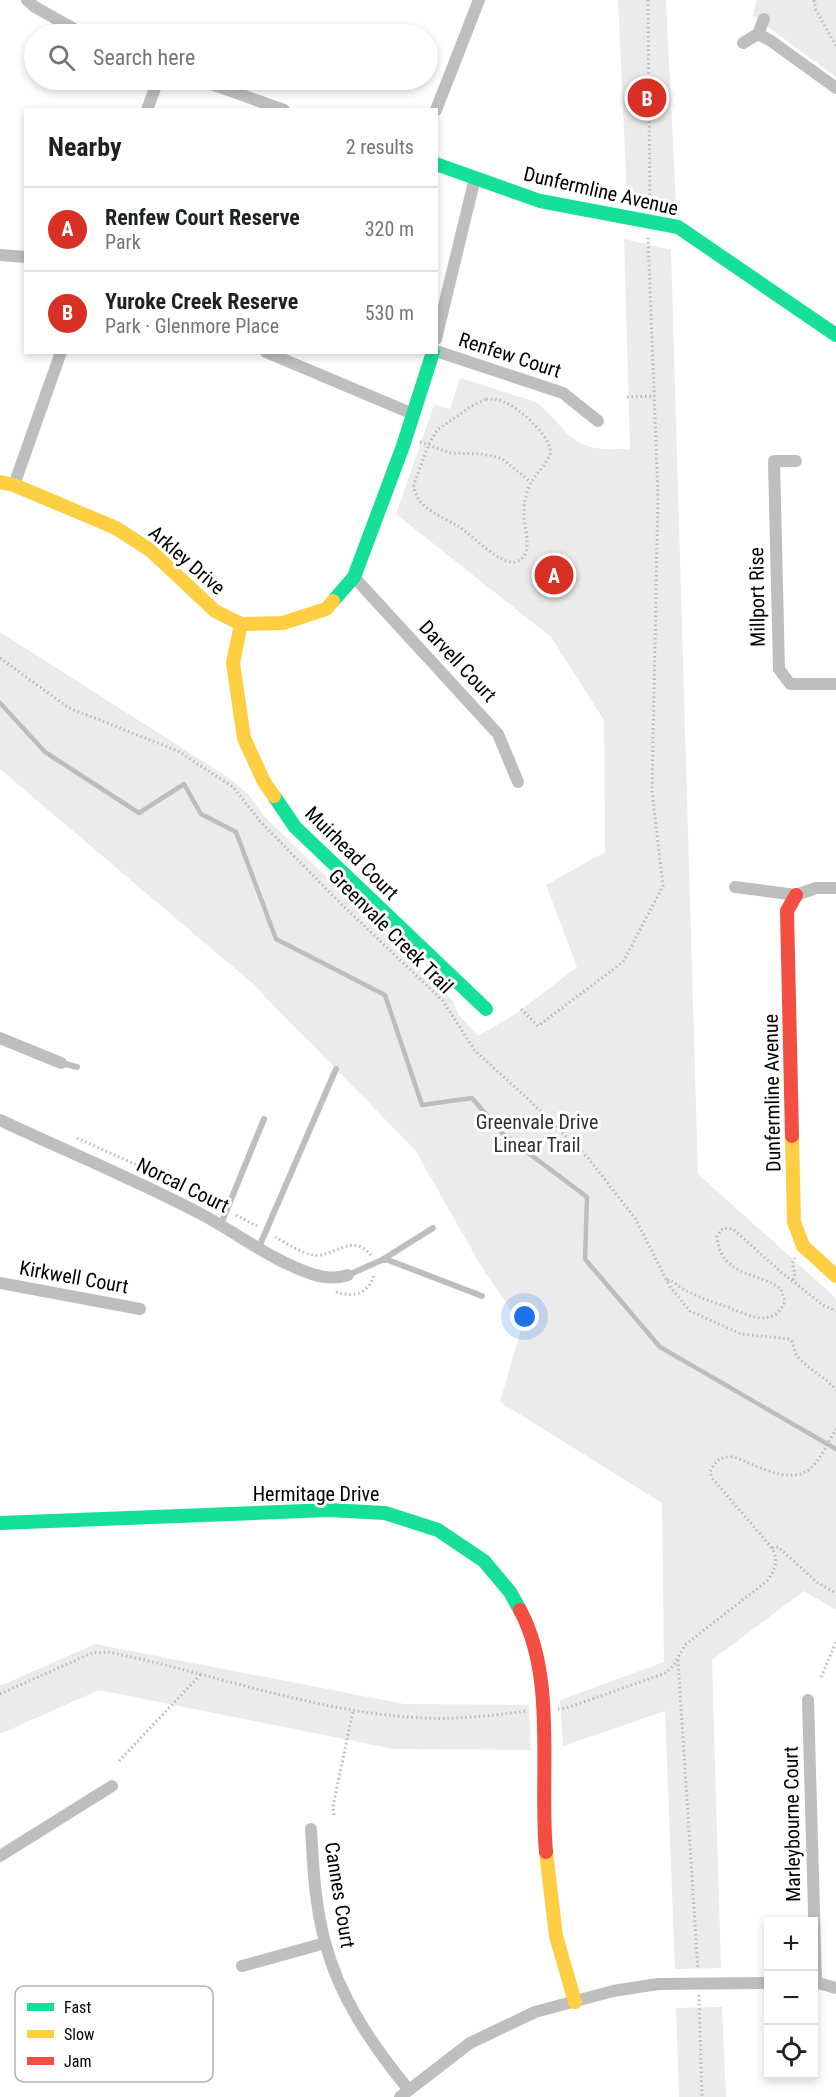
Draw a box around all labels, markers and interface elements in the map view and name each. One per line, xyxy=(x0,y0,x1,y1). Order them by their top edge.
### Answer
search box xyxy=(24,24,438,90)
icon: search xyxy=(45,41,78,74)
text: Search here xyxy=(93,45,195,70)
pin: B xyxy=(628,76,666,120)
text: Nearby xyxy=(48,132,122,162)
text: 2 results xyxy=(346,135,414,159)
street label: Dunfermline Avenue xyxy=(521,162,681,220)
text: Renfew Court Reserve xyxy=(105,205,300,230)
text: A xyxy=(62,217,73,241)
text: 320 m xyxy=(365,217,414,241)
text: Park xyxy=(105,230,141,254)
text: Yuroke Creek Reserve xyxy=(105,289,298,314)
text: B xyxy=(62,301,73,325)
text: 530 m xyxy=(365,301,414,325)
text: Park · Glenmore Place xyxy=(105,314,279,338)
street label: Renfew Court xyxy=(456,327,564,383)
street label: Arkley Drive xyxy=(144,520,230,600)
street label: Millport Rise xyxy=(744,547,770,647)
pin: A xyxy=(534,552,574,598)
street label: Darvell Court xyxy=(414,615,502,707)
street label: Muirhead Court xyxy=(300,801,404,905)
street label: Greenvale Creek Trail xyxy=(324,864,458,998)
street label: Dunfermline Avenue xyxy=(759,1014,785,1172)
park label: Greenvale Drive Linear Trail xyxy=(476,1110,598,1157)
street label: Norcal Court xyxy=(133,1152,233,1218)
street label: Kirkwell Court xyxy=(18,1256,130,1298)
your location xyxy=(510,1302,539,1331)
street label: Hermitage Drive xyxy=(253,1482,379,1506)
street label: Marleybourne Court xyxy=(779,1746,805,1902)
street label: Cannes Court xyxy=(320,1840,360,1950)
map controls xyxy=(764,1917,818,2079)
button: + xyxy=(764,1917,818,1971)
button: − xyxy=(764,1971,818,2025)
legend xyxy=(15,1986,213,2082)
text: Fast xyxy=(64,1998,91,2017)
text: Slow xyxy=(64,2025,94,2044)
button: locate xyxy=(764,2025,818,2079)
text: Jam xyxy=(64,2052,91,2071)

